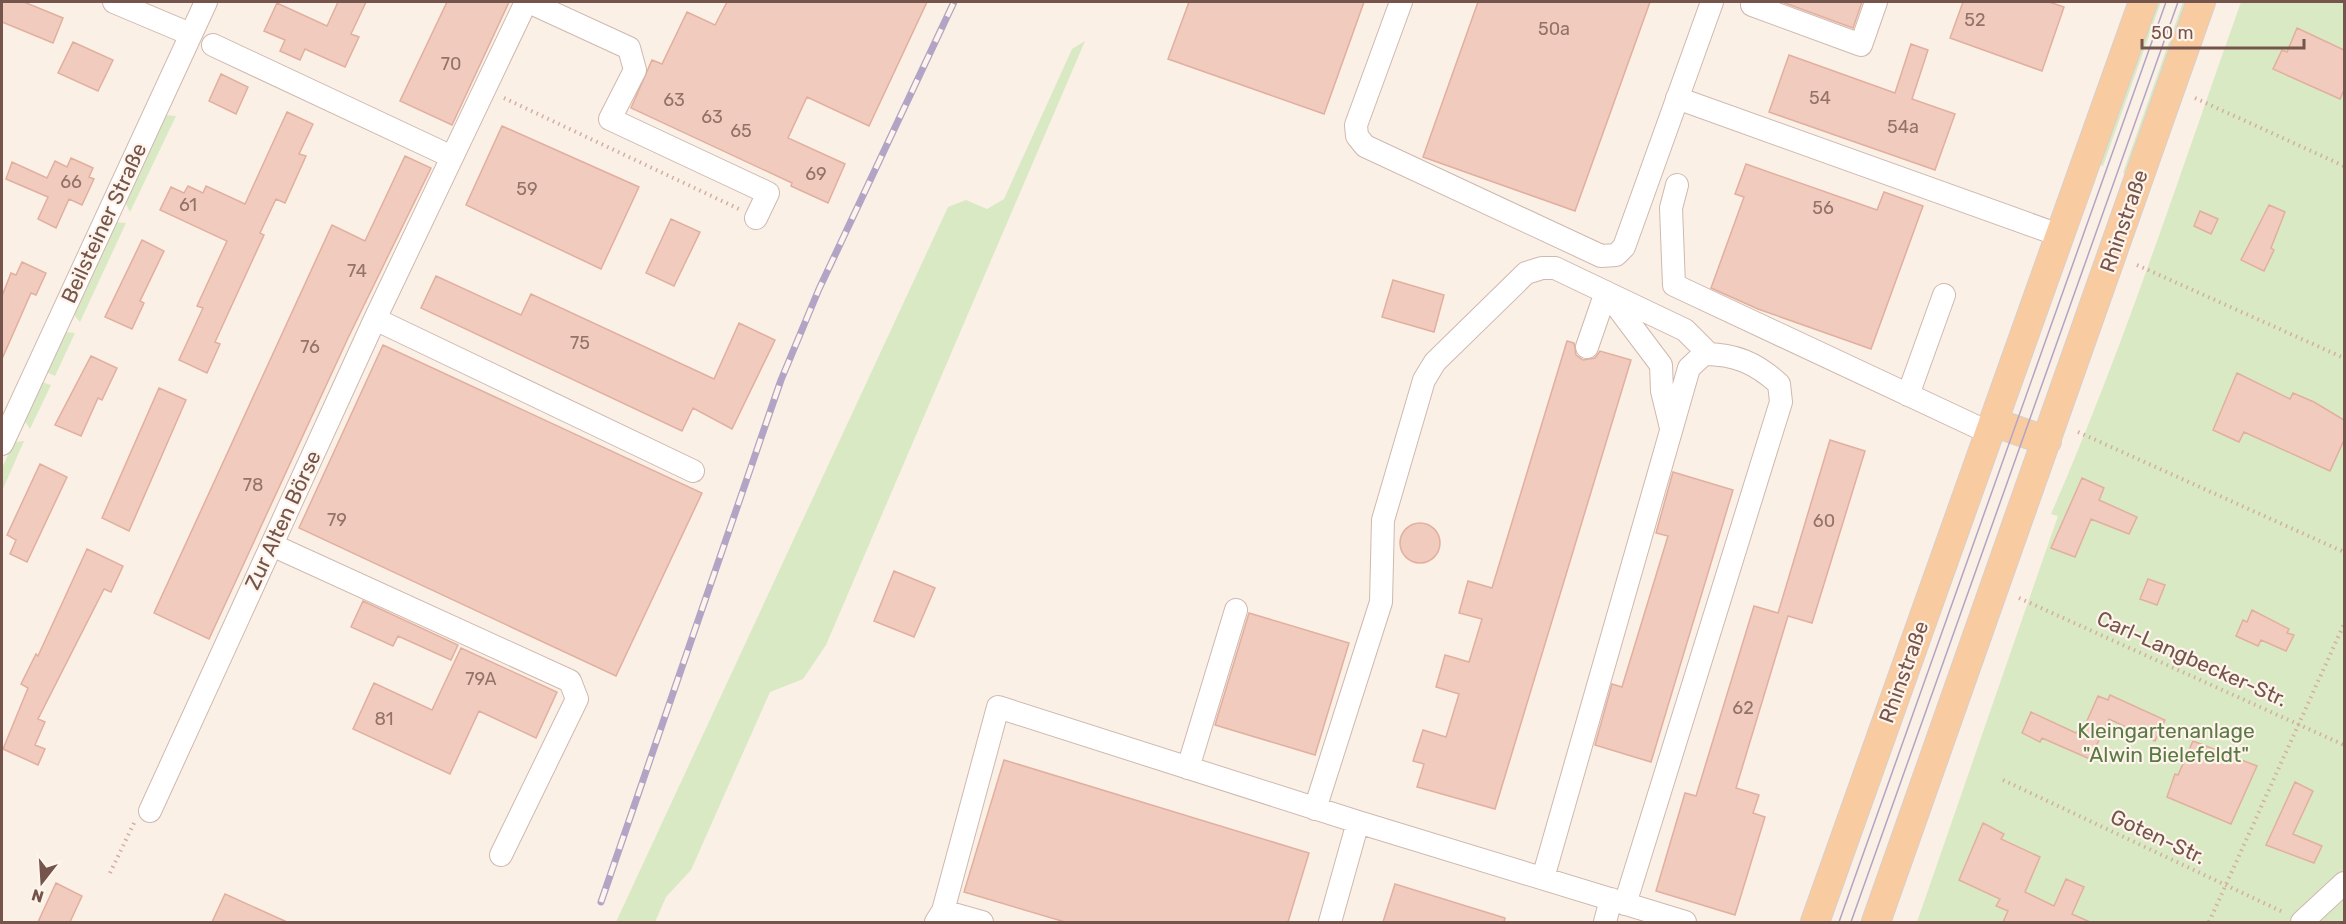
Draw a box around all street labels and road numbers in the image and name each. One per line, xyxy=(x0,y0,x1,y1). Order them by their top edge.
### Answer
street label: Beilsteiner Straße xyxy=(56,139,152,307)
street label: Rhinstraße xyxy=(2094,166,2153,275)
street label: Zur Alten Börse xyxy=(239,446,326,593)
street label: Carl-Langbecker-Str. xyxy=(2093,605,2291,712)
street label: Rhinstraße xyxy=(1874,617,1934,726)
street label: Goten-Str. xyxy=(2107,804,2210,869)

